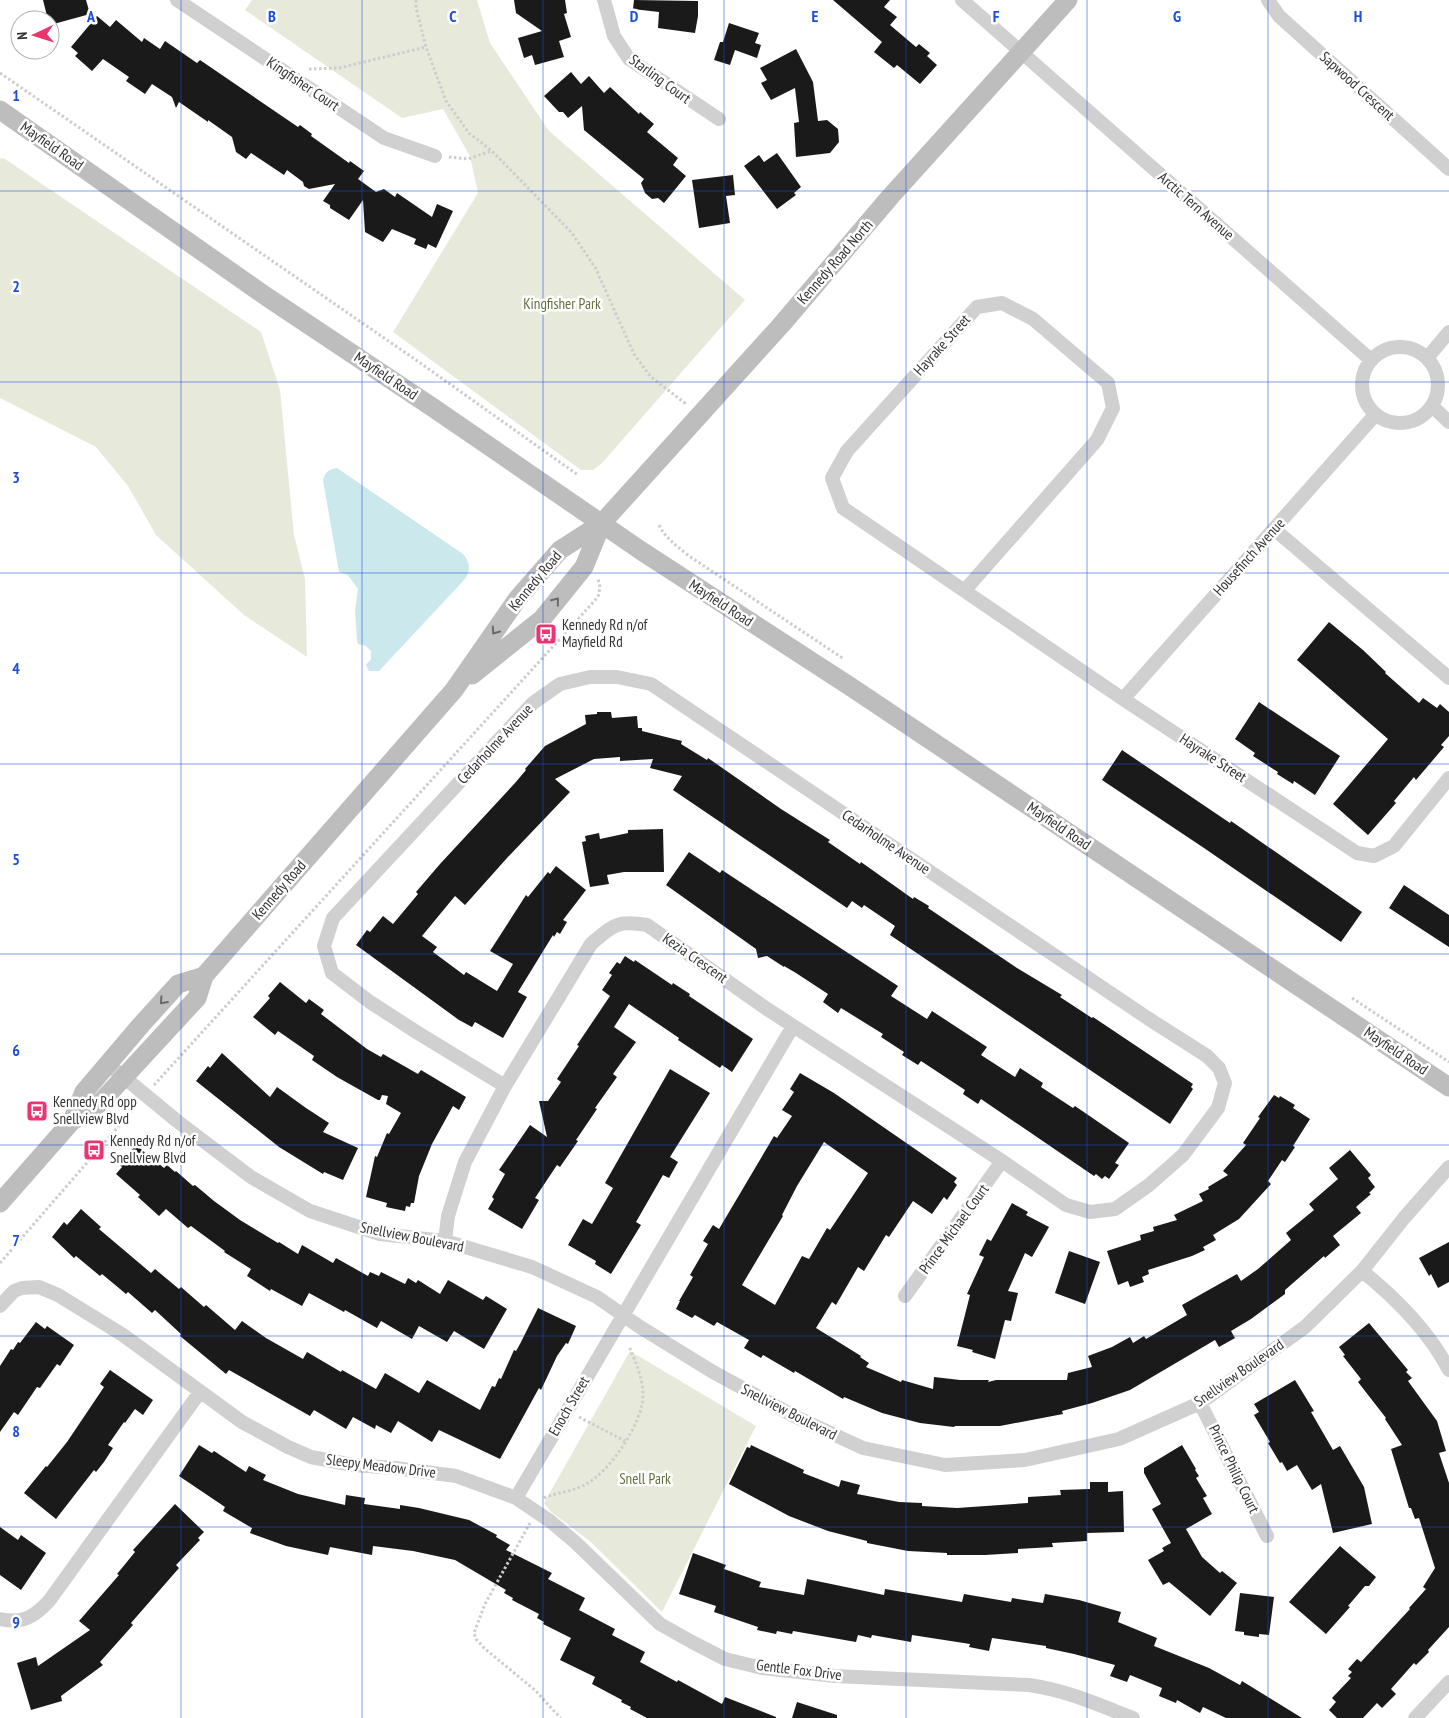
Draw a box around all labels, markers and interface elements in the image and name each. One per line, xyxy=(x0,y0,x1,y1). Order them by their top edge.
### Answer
text: A xyxy=(86,6,96,26)
text: B xyxy=(268,6,276,26)
text: C xyxy=(449,6,457,26)
text: D xyxy=(630,6,639,26)
text: E xyxy=(812,6,819,26)
text: F xyxy=(993,6,1000,26)
text: G xyxy=(1173,6,1181,26)
text: H xyxy=(1354,6,1362,26)
north arrow xyxy=(10,10,60,60)
text: N xyxy=(13,32,31,40)
street label: Sapwood Crescent xyxy=(1316,47,1399,124)
street label: Starling Court xyxy=(626,50,695,107)
street label: Kingfisher Court xyxy=(263,52,343,115)
text: 1 xyxy=(12,85,20,105)
street label: Mayfield Road xyxy=(17,117,88,174)
street label: Arctic Tern Avenue xyxy=(1154,167,1238,244)
street label: Kennedy Road North xyxy=(793,216,876,308)
text: 2 xyxy=(12,276,20,296)
park label: Kingfisher Park xyxy=(523,294,601,313)
street label: Hayrake Street xyxy=(909,310,974,379)
street label: Mayfield Road xyxy=(351,347,422,404)
text: 3 xyxy=(12,467,20,487)
street label: Housefinch Avenue xyxy=(1209,514,1289,599)
street label: Kennedy Road xyxy=(504,547,565,615)
street label: Mayfield Road xyxy=(686,575,757,630)
one-way arrow xyxy=(551,598,559,607)
place label: Kennedy Rd n/of Mayfield Rd xyxy=(562,615,648,651)
bus stop icon: Kennedy Rd n/of Mayfield Rd xyxy=(534,622,558,646)
one-way arrow xyxy=(492,625,501,635)
text: 4 xyxy=(12,658,20,678)
street label: Cedarholme Avenue xyxy=(453,700,537,788)
street label: Hayrake Street xyxy=(1176,729,1250,786)
street label: Mayfield Road xyxy=(1024,797,1095,854)
street label: Cedarholme Avenue xyxy=(838,805,934,878)
text: 5 xyxy=(12,849,20,869)
street label: Kennedy Road xyxy=(248,856,310,923)
street label: Kezia Crescent xyxy=(659,928,731,987)
one-way arrow xyxy=(160,995,169,1004)
street label: Mayfield Road xyxy=(1361,1022,1432,1079)
text: 6 xyxy=(12,1040,20,1060)
place label: Kennedy Rd opp Snellview Blvd xyxy=(53,1092,137,1128)
bus stop icon: Kennedy Rd opp Snellview Blvd xyxy=(25,1099,49,1123)
place label: Kennedy Rd n/of Snellview Blvd xyxy=(110,1131,196,1167)
bus stop icon: Kennedy Rd n/of Snellview Blvd xyxy=(82,1138,106,1162)
street label: Prince Michael Court xyxy=(915,1180,993,1277)
street label: Snellview Boulevard xyxy=(359,1217,465,1256)
text: 7 xyxy=(12,1230,20,1250)
street label: Snellview Boulevard xyxy=(1190,1335,1287,1410)
street label: Enoch Street xyxy=(544,1373,593,1439)
street label: Snellview Boulevard xyxy=(738,1379,840,1444)
text: 8 xyxy=(12,1421,20,1441)
street label: Prince Philip Court xyxy=(1205,1422,1264,1516)
street label: Sleepy Meadow Drive xyxy=(325,1449,437,1482)
park label: Snell Park xyxy=(619,1469,671,1488)
text: 9 xyxy=(12,1612,20,1632)
street label: Gentle Fox Drive xyxy=(755,1655,843,1684)

